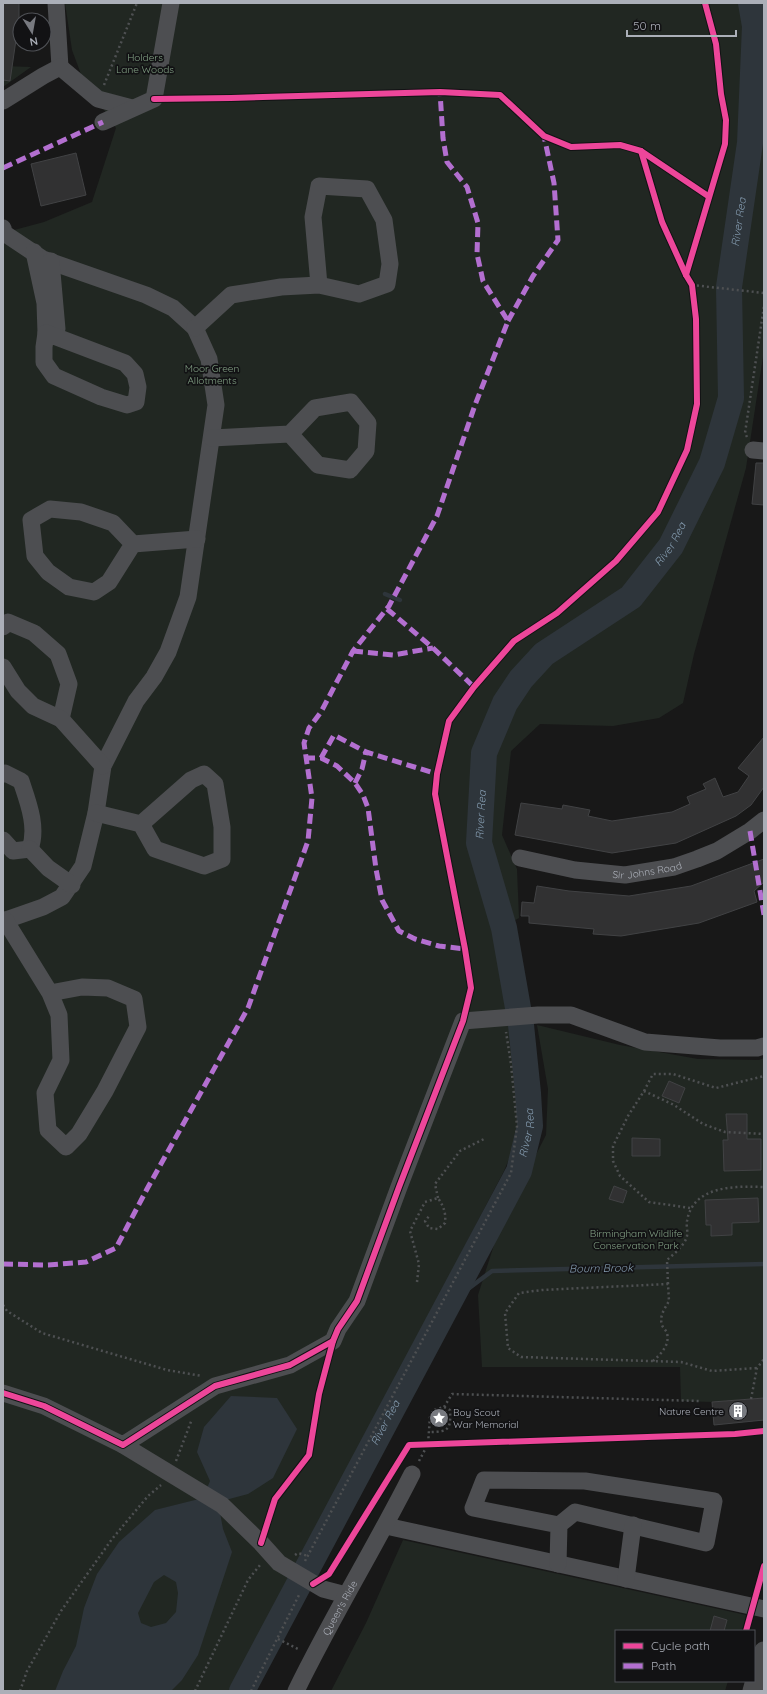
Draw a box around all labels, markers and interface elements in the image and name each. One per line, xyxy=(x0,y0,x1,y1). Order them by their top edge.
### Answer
north arrow xyxy=(12,12,52,52)
scale bar xyxy=(627,12,736,38)
text: 50 m xyxy=(633,18,661,33)
text: N xyxy=(29,34,39,49)
park label: Holders Lane Woods xyxy=(116,51,174,76)
water label: River Rea xyxy=(728,195,749,247)
park label: Moor Green Allotments xyxy=(185,362,239,387)
water label: River Rea xyxy=(651,519,689,569)
water label: River Rea xyxy=(472,789,489,840)
street label: Sir Johns Road xyxy=(612,859,684,882)
water label: River Rea xyxy=(516,1107,537,1159)
park label: Birmingham Wildlife Conservation Park xyxy=(590,1227,683,1252)
water label: Bourn Brook xyxy=(569,1260,634,1276)
water label: River Rea xyxy=(367,1396,403,1448)
building icon: Nature Centre xyxy=(727,1400,749,1422)
place label: Nature Centre xyxy=(659,1405,724,1418)
place label: Boy Scout War Memorial xyxy=(453,1406,519,1431)
place icon: Boy Scout War Memorial xyxy=(428,1407,450,1429)
street label: Queen's Ride xyxy=(320,1578,360,1638)
legend xyxy=(615,1630,755,1682)
text: Cycle path xyxy=(651,1638,710,1653)
text: Path xyxy=(651,1658,676,1673)

